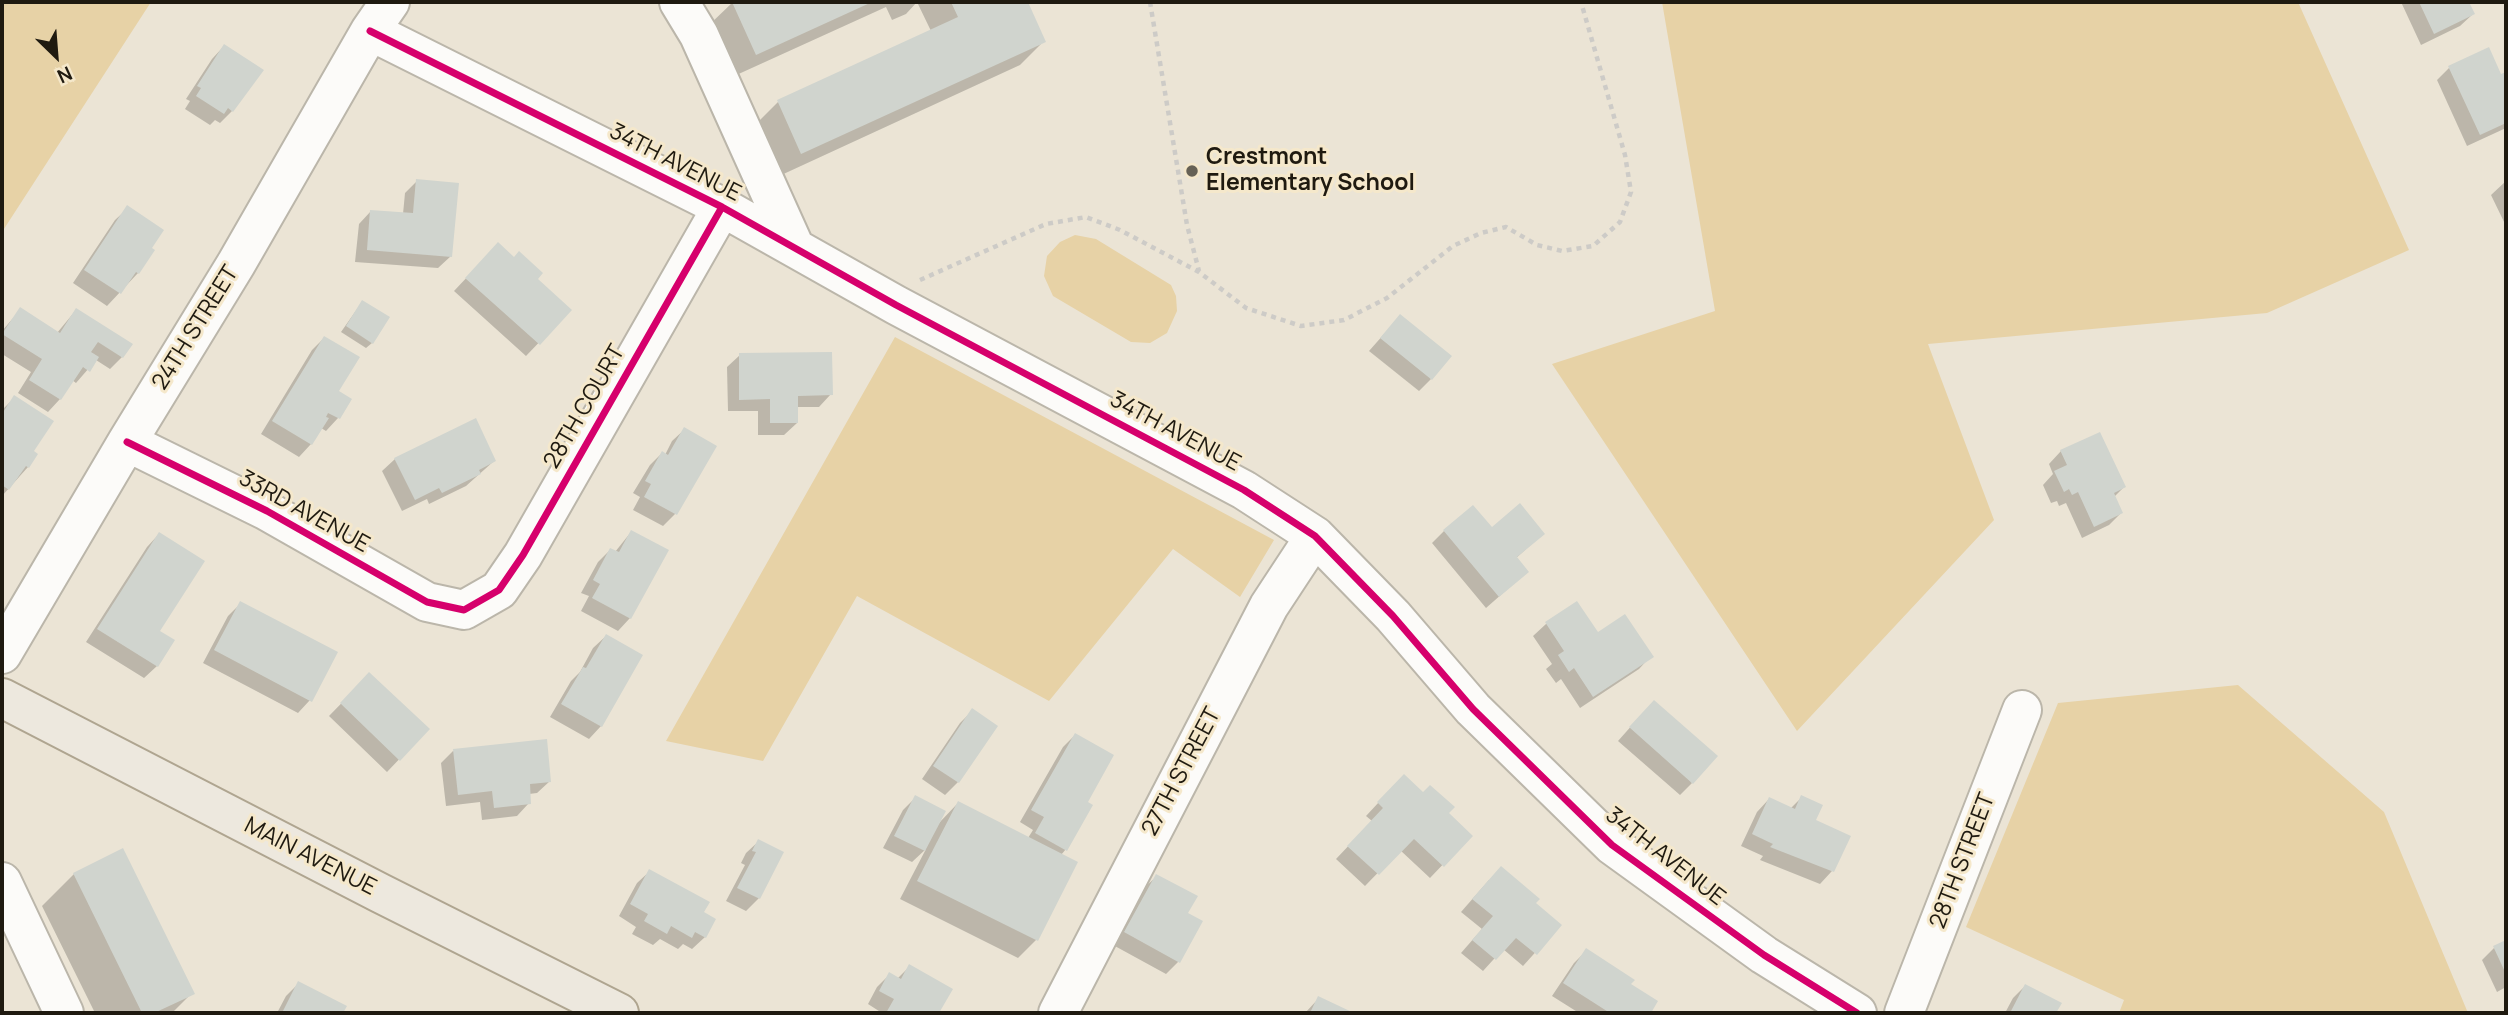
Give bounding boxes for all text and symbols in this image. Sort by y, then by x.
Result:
north arrow [21,21,91,91]
text: N [53,60,77,90]
street label: 34TH AVENUE [605,118,745,208]
place label: Crestmont Elementary School [1206,144,1415,198]
marker: Crestmont Elementary School [1184,163,1200,179]
street label: 24TH STREET [147,261,245,395]
street label: 28TH COURT [539,340,631,474]
street label: 34TH AVENUE [1105,386,1245,478]
street label: 33RD AVENUE [234,465,374,559]
street label: 27TH STREET [1137,703,1227,841]
street label: 28TH STREET [1925,789,2001,933]
street label: 34TH AVENUE [1600,802,1730,912]
street label: MAIN AVENUE [239,812,381,902]

